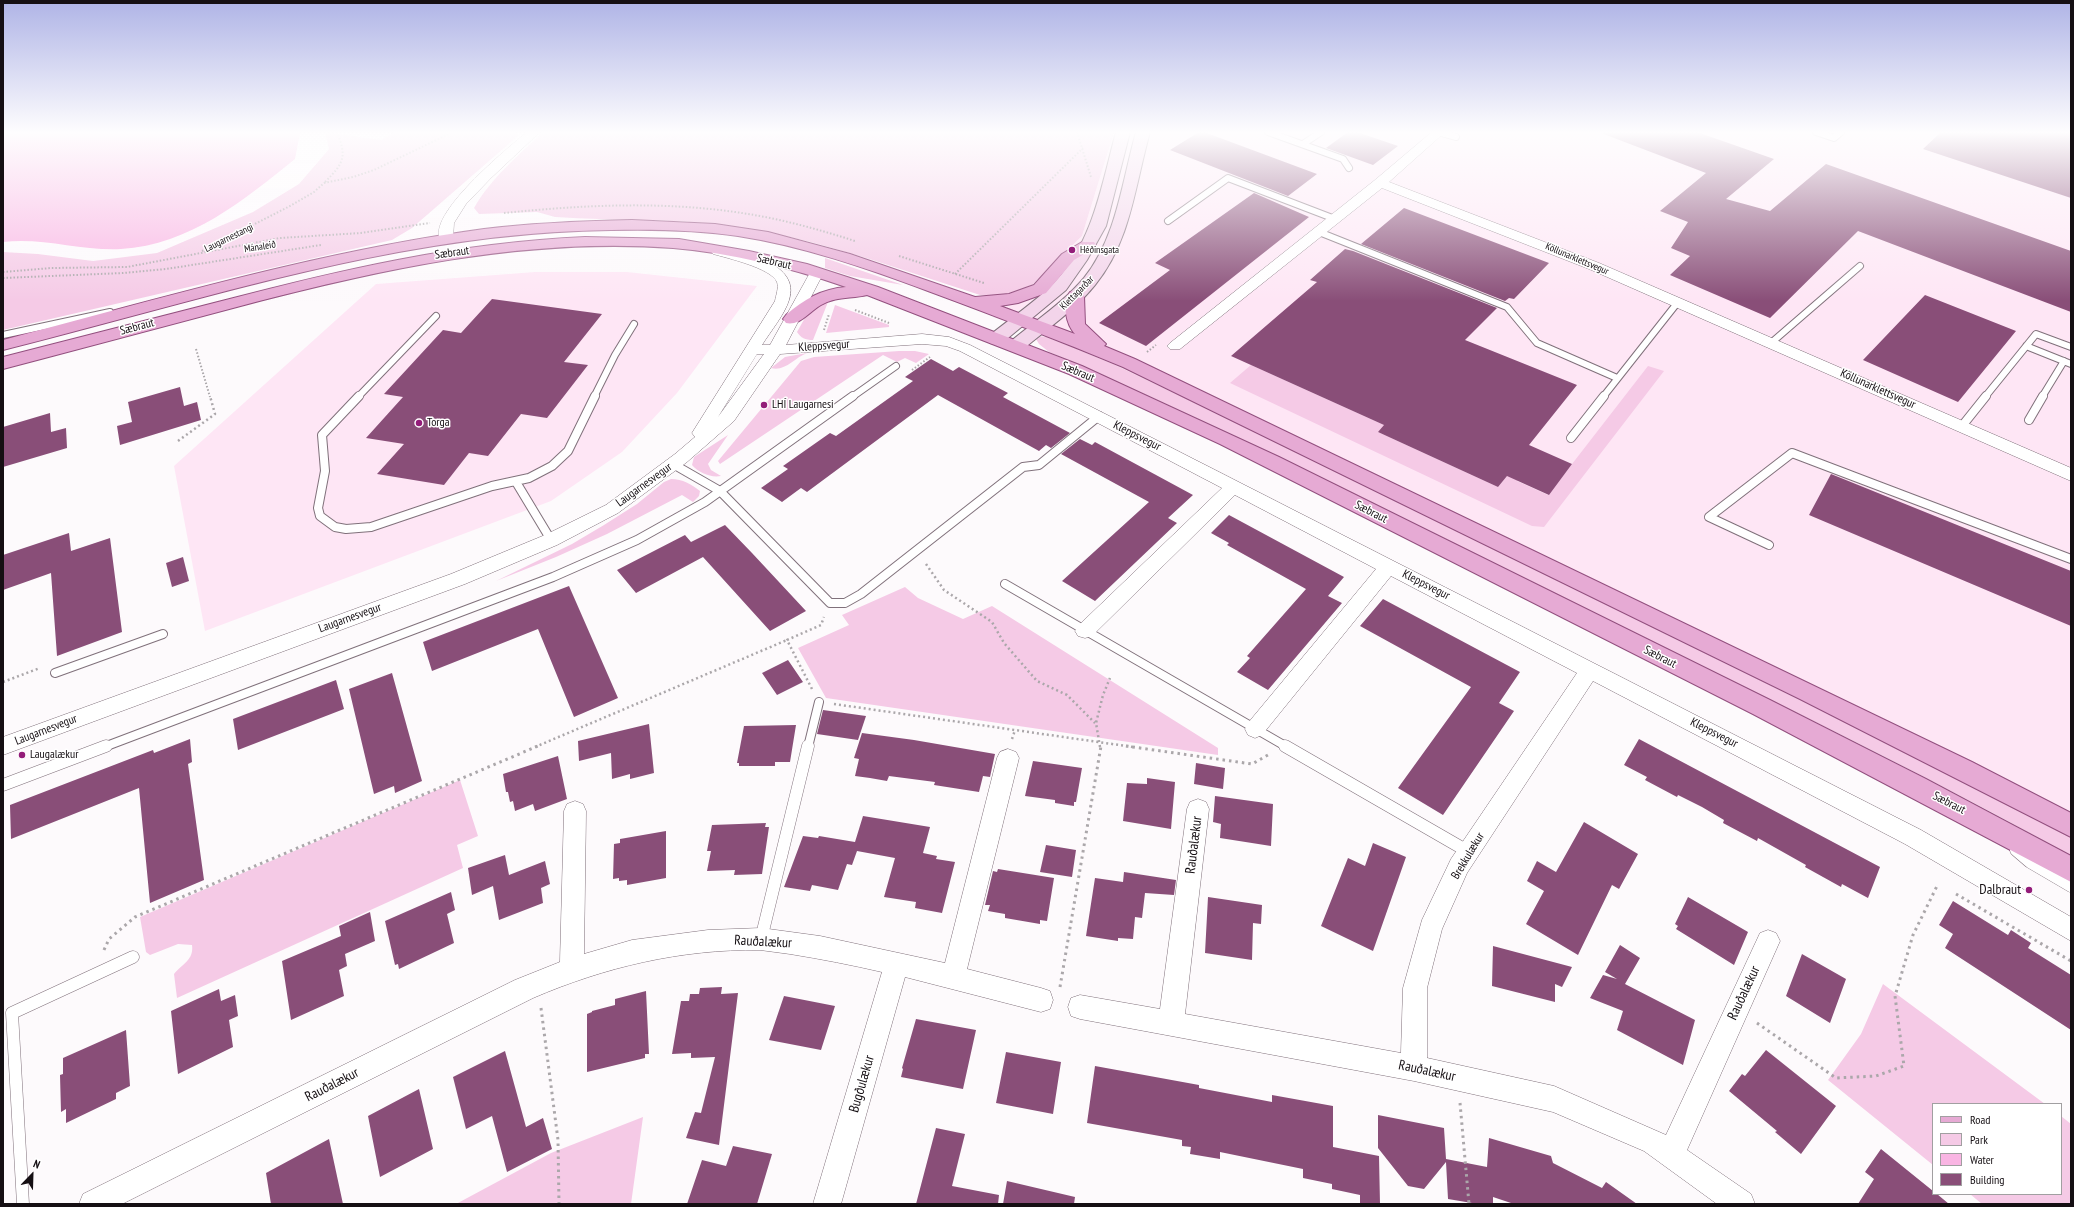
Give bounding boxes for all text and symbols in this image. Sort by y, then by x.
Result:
street label: Laugarnestangi [203,221,255,255]
street label: Mánaleið [243,239,277,255]
street label: Köllunarklettsvegur [1544,240,1610,278]
street label: Sæbraut [434,243,470,263]
place label: Héðinsgata [1080,244,1119,256]
marker: Héðinsgata [1067,245,1077,255]
street label: Sæbraut [756,251,792,273]
street label: Klettagarðar [1057,273,1097,313]
street label: Sæbraut [118,316,156,338]
street label: Kleppsvegur [798,337,850,355]
street label: Sæbraut [1059,359,1097,385]
street label: Köllunarklettsvegur [1838,366,1918,412]
place label: LHÍ Laugarnesi [772,398,834,412]
marker: LHÍ Laugarnesi [759,400,769,410]
place label: Torga [427,416,450,430]
marker: Torga [414,418,424,428]
street label: Kleppsvegur [1111,418,1163,454]
street label: Laugarnesvegur [613,460,675,510]
street label: Sæbraut [1352,498,1390,526]
street label: Kleppsvegur [1400,567,1452,603]
street label: Laugarnesvegur [317,600,383,636]
street label: Sæbraut [1641,643,1679,671]
street label: Laugarnesvegur [13,712,79,748]
street label: Kleppsvegur [1688,715,1740,751]
place label: Laugalækur [30,748,78,762]
marker: Laugalækur [17,750,27,760]
street label: Sæbraut [1930,789,1968,817]
street label: Rauðalækur [1182,815,1206,875]
street label: Brekkulækur [1448,830,1488,882]
place label: Dalbraut [1979,882,2021,898]
marker: Dalbraut [2024,885,2034,895]
street label: Rauðalækur [734,932,792,952]
street label: Rauðalækur [1724,963,1764,1023]
street label: Bugðulækur [846,1053,878,1115]
street label: Rauðalækur [1397,1057,1457,1085]
street label: Rauðalækur [302,1064,362,1106]
legend [1932,1103,2062,1195]
text: Road [1970,1112,1990,1127]
text: Park [1970,1132,1988,1147]
text: Water [1970,1152,1994,1167]
north arrow [12,1155,52,1195]
text: N [31,1156,42,1172]
text: Building [1970,1172,2005,1187]

